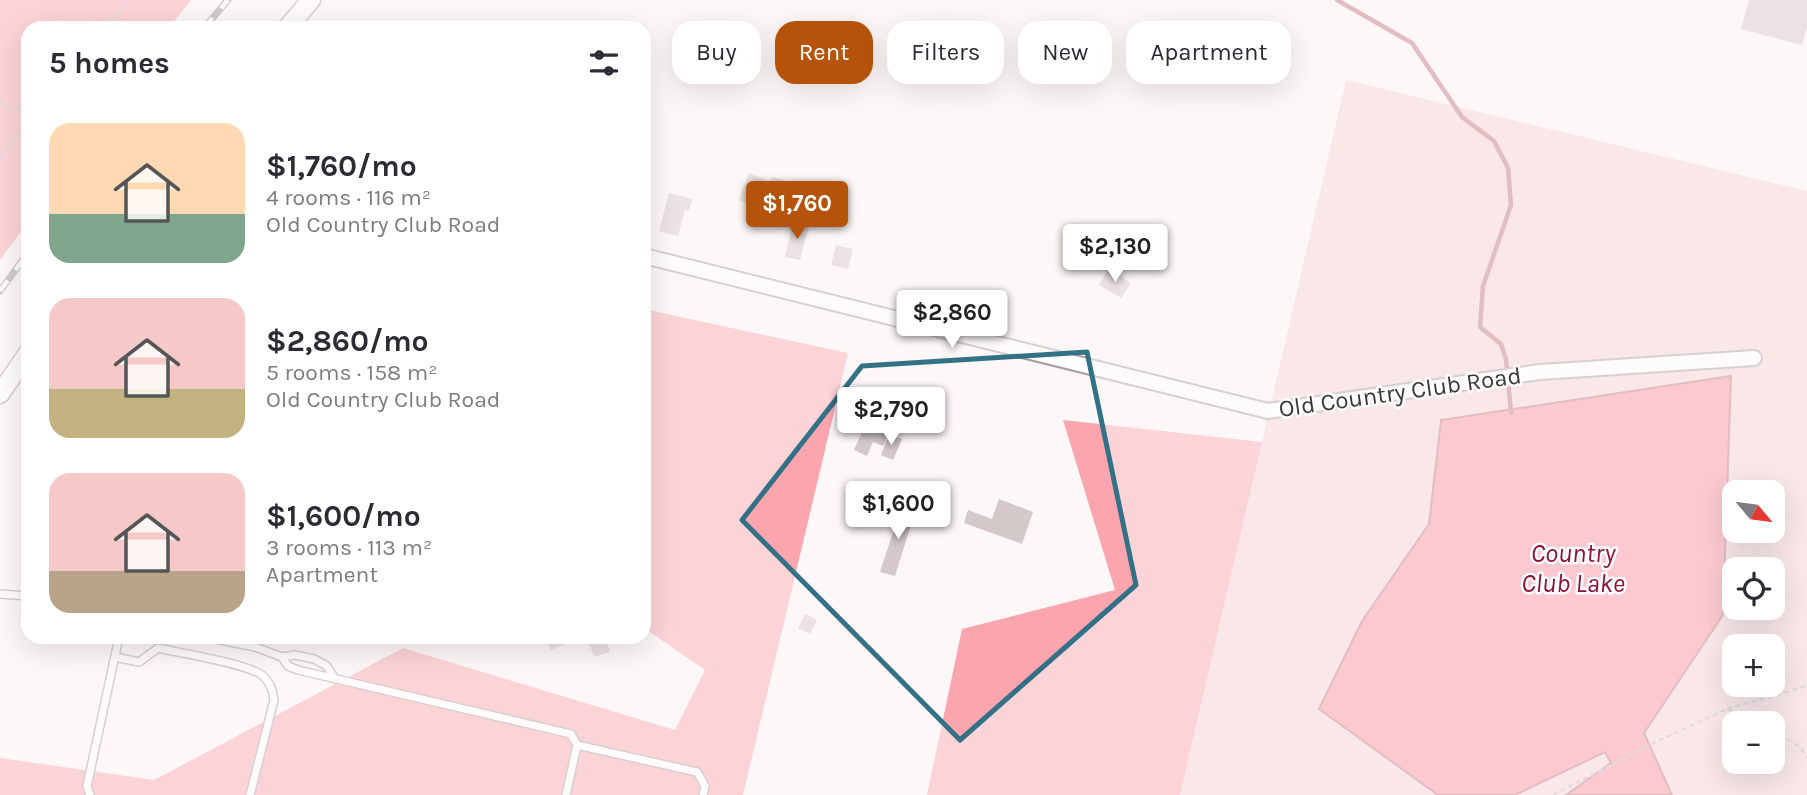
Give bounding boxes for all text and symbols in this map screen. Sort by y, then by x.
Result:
chip: Buy [672,21,761,84]
chip: Rent [775,21,873,84]
chip: Filters [887,21,1004,84]
chip: New [1018,21,1112,84]
chip: Apartment [1126,21,1291,84]
icon: filters [585,44,623,82]
text: 5 homes [49,45,170,81]
text: $1,760/mo [266,148,417,184]
icon: home [105,151,189,235]
pin: $1,760 [740,182,854,241]
text: 4 rooms · 116 m² [266,184,431,211]
text: $1,760 [762,190,832,217]
text: Old Country Club Road [266,211,500,238]
pin: $2,130 [1058,224,1172,284]
text: $2,130 [1079,233,1151,260]
pin: $2,860 [895,290,1009,350]
text: $2,860 [913,299,991,326]
text: $2,860/mo [266,323,429,359]
icon: home [105,326,189,410]
text: 5 rooms · 158 m² [266,359,437,386]
street label: Old Country Club Road [1277,361,1523,423]
text: Old Country Club Road [266,386,500,413]
pin: $2,790 [834,388,948,447]
text: $2,790 [853,396,929,423]
north arrow [1722,480,1785,542]
map controls [1722,480,1785,774]
pin: $1,600 [841,482,955,541]
text: $1,600 [862,490,934,517]
text: $1,600/mo [266,498,421,534]
icon: home [105,501,189,585]
text: 3 rooms · 113 m² [266,534,432,561]
water label: Country Club Lake [1521,538,1625,599]
button: locate [1722,557,1785,620]
text: Apartment [266,561,378,588]
button: + [1722,634,1785,697]
button: − [1722,711,1785,774]

